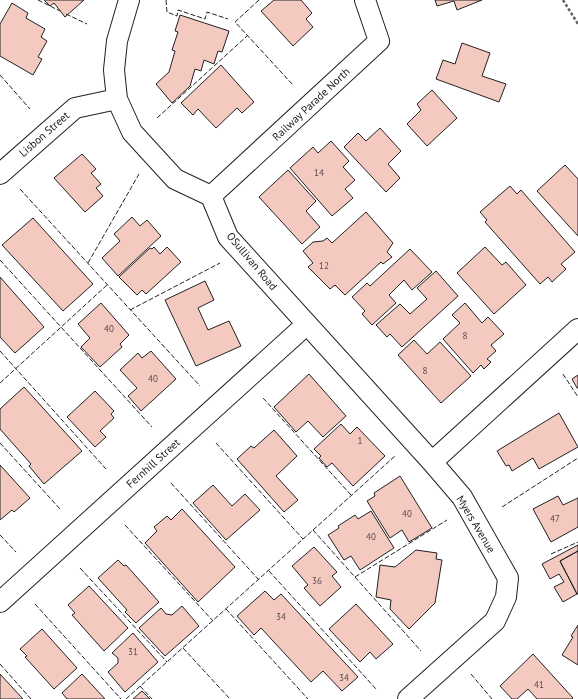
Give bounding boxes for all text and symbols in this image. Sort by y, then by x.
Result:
street label: Railway Parade North [269,64,353,144]
street label: Lisbon Street [16,108,72,160]
house number: 14 [314,167,324,178]
street label: OSullivan Road [224,229,280,293]
house number: 12 [319,260,329,271]
house number: 40 [104,323,114,334]
house number: 8 [463,330,468,341]
house number: 8 [423,365,428,376]
house number: 40 [148,373,158,384]
street label: Fernhill Street [123,435,183,491]
house number: 1 [358,435,363,446]
street label: Myers Avenue [453,493,499,556]
house number: 40 [402,508,412,519]
house number: 47 [550,513,560,524]
house number: 40 [366,531,376,542]
house number: 36 [312,575,322,586]
house number: 34 [276,611,286,622]
house number: 31 [128,646,138,657]
house number: 34 [339,672,349,683]
house number: 41 [534,679,544,690]

